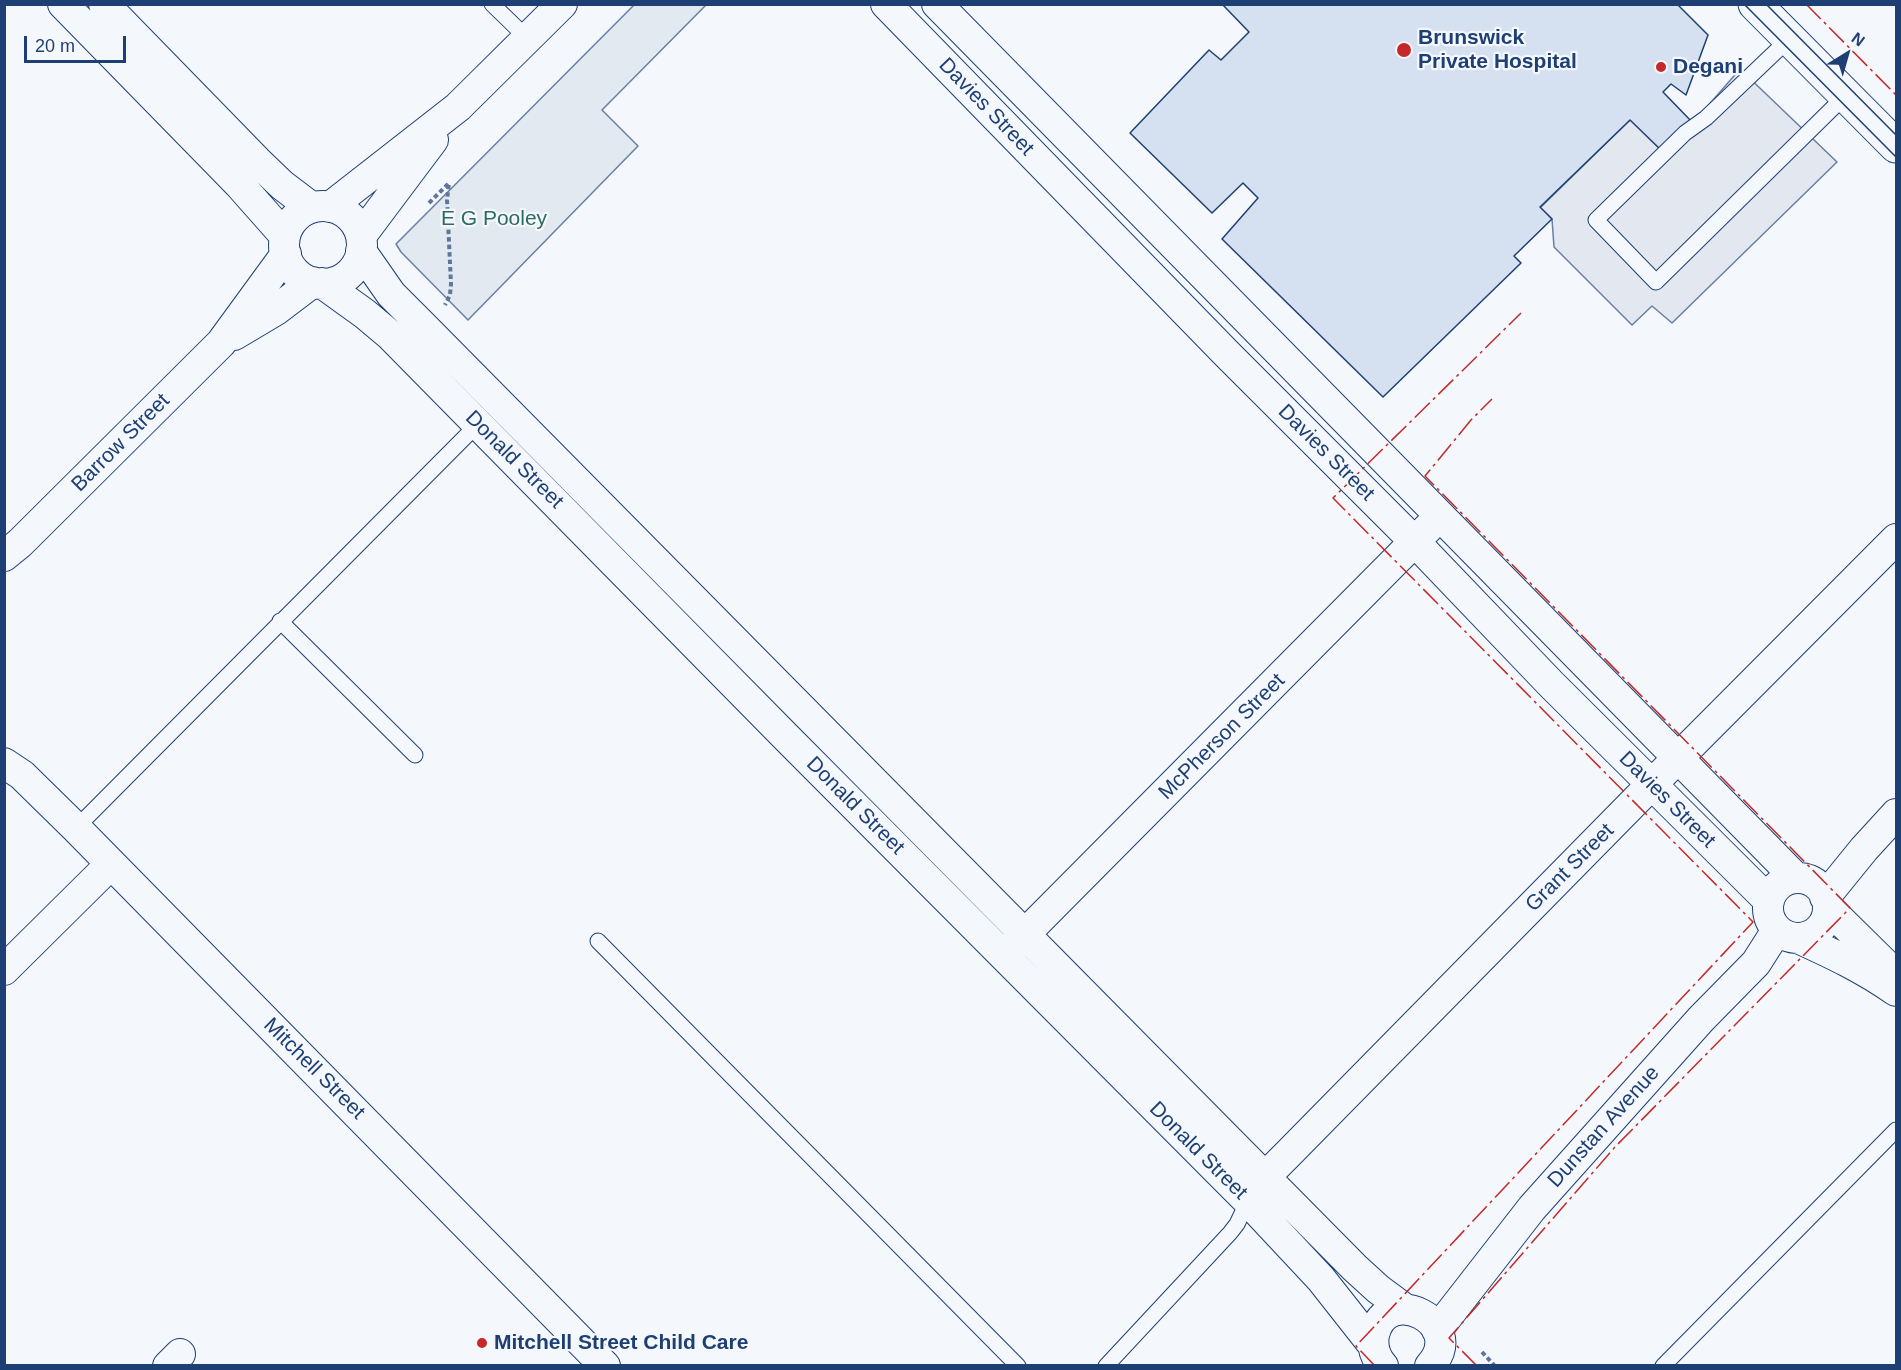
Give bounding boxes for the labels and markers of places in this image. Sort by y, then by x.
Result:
place label: Brunswick Private Hospital [1418,25,1577,75]
marker: Brunswick Private Hospital [1395,41,1413,59]
place label: Degani [1673,54,1743,80]
marker: Degani [1654,60,1668,74]
place label: Mitchell Street Child Care [494,1330,748,1356]
marker: Mitchell Street Child Care [475,1336,489,1350]

